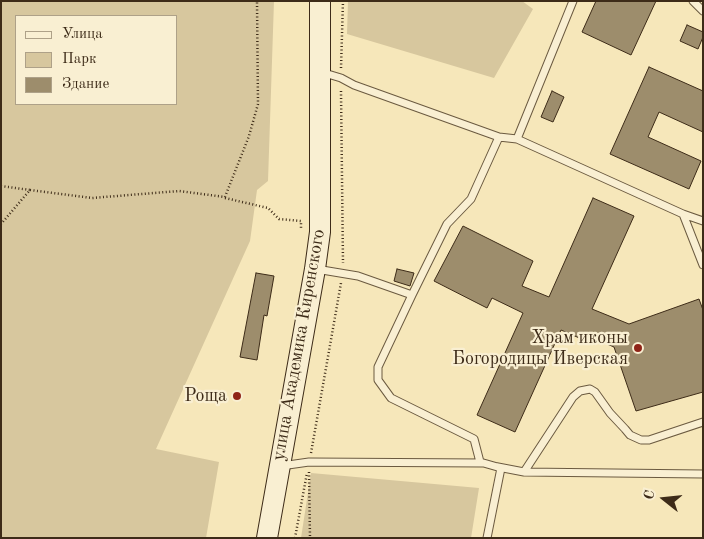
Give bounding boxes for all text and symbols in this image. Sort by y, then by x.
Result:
legend [15,15,178,105]
text: Улица [62,27,103,42]
text: Парк [62,52,97,67]
text: Здание [62,77,109,92]
street label: улица Академика Киренского [268,228,330,462]
place label: Храм иконы Богородицы Иверская [452,327,628,369]
marker: Храм иконы Богородицы Иверская [632,342,644,354]
place label: Роща [184,385,227,407]
marker: Роща [231,390,243,402]
north arrow [639,474,689,524]
text: С [642,488,658,501]

